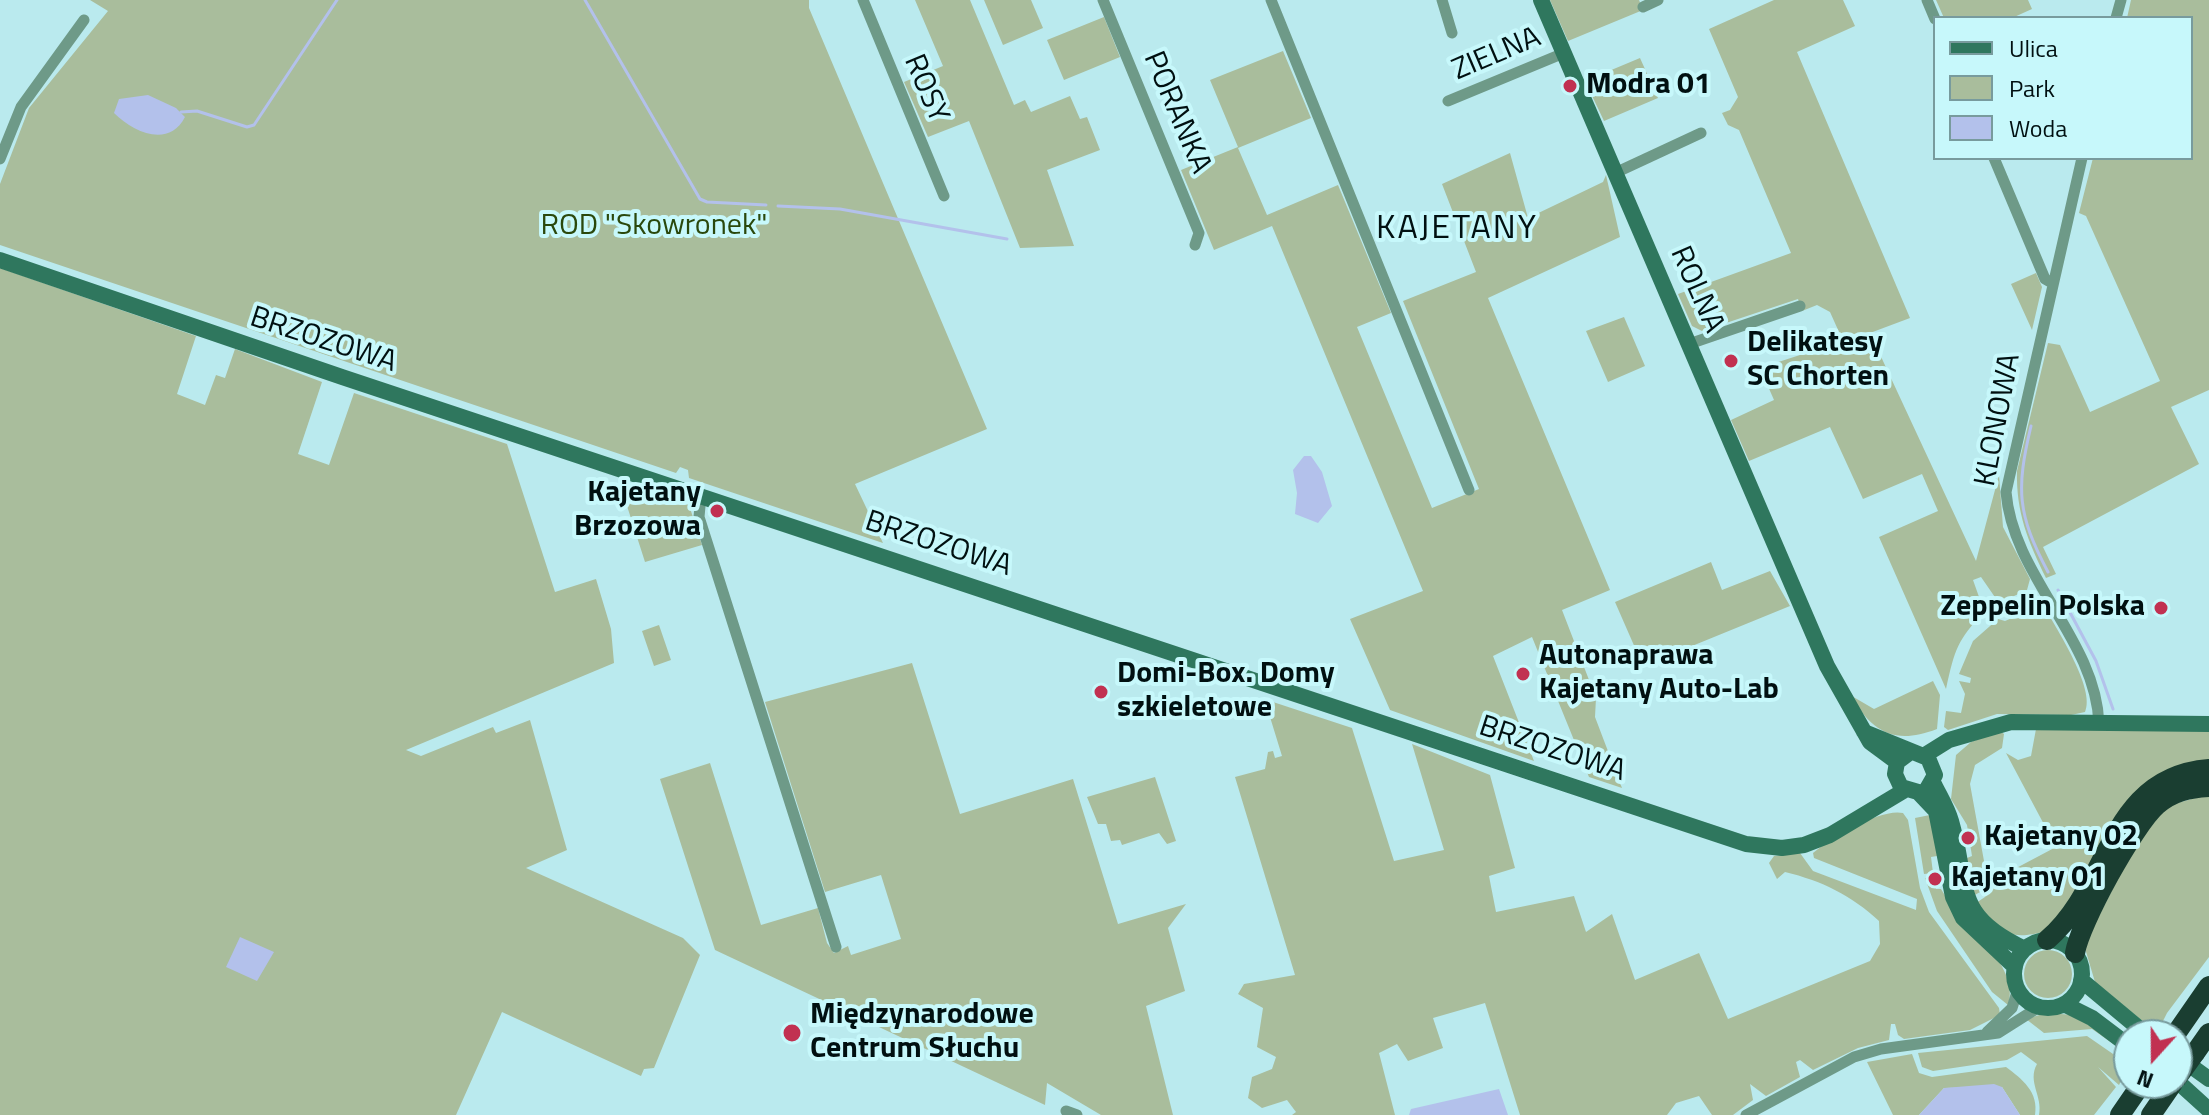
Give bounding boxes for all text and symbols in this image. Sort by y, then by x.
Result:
legend [1933,16,2193,160]
street label: ZIELNA [1447,20,1547,90]
text: Ulica [2009,30,2058,66]
street label: PORANKA [1134,47,1218,179]
street label: ROSY [895,50,955,128]
place label: Modra 01 [1586,68,1711,104]
text: Park [2009,70,2055,106]
marker: Modra 01 [1561,77,1579,95]
text: Woda [2009,110,2067,146]
park label: ROD "Skowronek" [541,209,767,245]
district label: KAJETANY [1376,210,1538,250]
street label: ROLNA [1661,241,1731,339]
street label: BRZOZOWA [245,300,401,382]
place label: Delikatesy SC Chorten [1747,326,1889,396]
street label: KLONOWA [1969,351,2029,489]
marker: Delikatesy SC Chorten [1722,352,1740,370]
place label: Kajetany Brzozowa [574,476,701,546]
marker: Kajetany Brzozowa [708,502,726,520]
street label: BRZOZOWA [860,504,1016,586]
place label: Zeppelin Polska [1940,590,2145,626]
marker: Zeppelin Polska [2152,599,2170,617]
place label: Autonaprawa Kajetany Auto-Lab [1539,639,1779,710]
place label: Domi-Box. Domy szkieletowe [1117,657,1335,728]
marker: Autonaprawa Kajetany Auto-Lab [1514,665,1532,683]
marker: Domi-Box. Domy szkieletowe [1092,683,1110,701]
street label: BRZOZOWA [1474,709,1630,791]
place label: Kajetany 02 [1984,820,2138,856]
marker: Kajetany 02 [1959,829,1977,847]
place label: Kajetany 01 [1951,861,2105,897]
marker: Kajetany 01 [1926,870,1944,888]
place label: Międzynarodowe Centrum Słuchu [810,998,1034,1068]
north arrow [2113,1019,2193,1099]
marker: Międzynarodowe Centrum Słuchu [781,1022,803,1044]
text: N [2132,1061,2158,1098]

